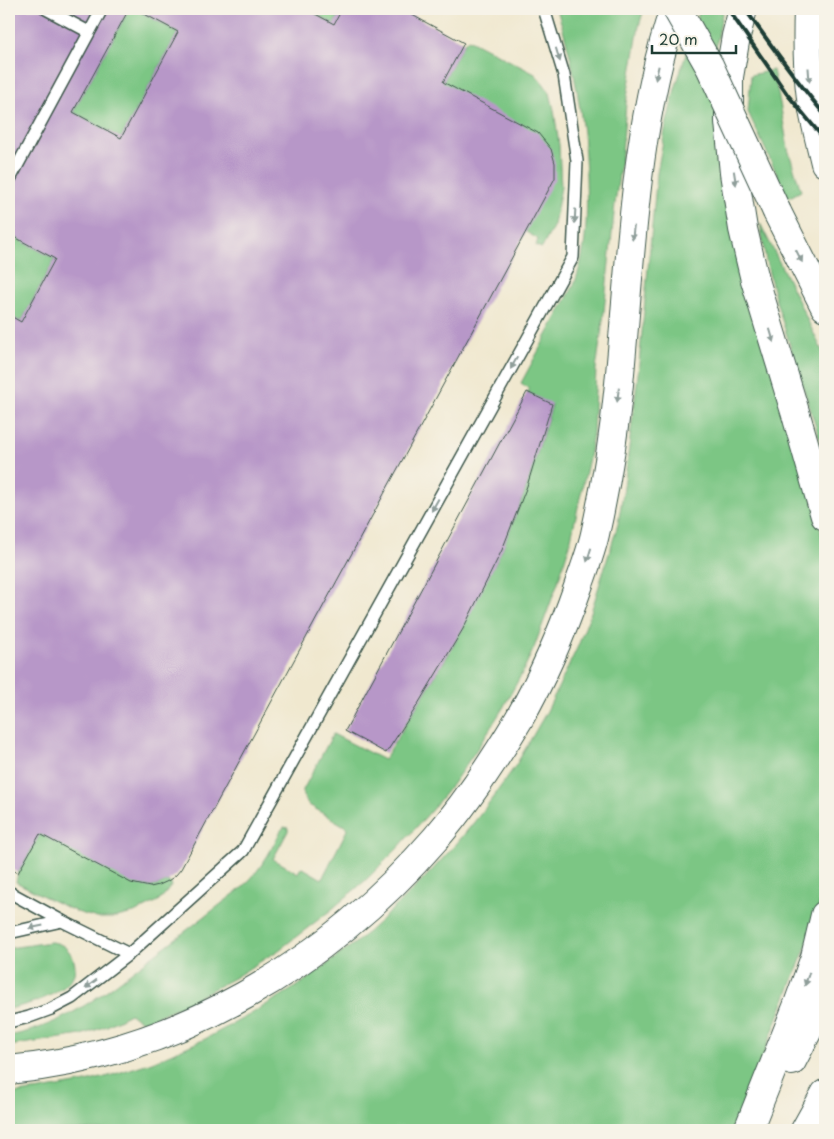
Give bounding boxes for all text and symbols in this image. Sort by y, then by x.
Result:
scale bar [652,22,735,54]
text: 20 m [659,27,698,50]
one-way arrow [555,48,563,63]
one-way arrow [653,65,661,80]
one-way arrow [806,67,814,83]
one-way arrow [732,171,740,187]
one-way arrow [570,208,578,224]
one-way arrow [629,226,637,242]
one-way arrow [795,249,803,263]
one-way arrow [769,329,777,344]
one-way arrow [510,356,518,370]
one-way arrow [614,387,622,403]
one-way arrow [431,498,439,512]
one-way arrow [585,547,592,562]
one-way arrow [29,923,44,931]
one-way arrow [803,971,810,986]
one-way arrow [84,979,98,989]

